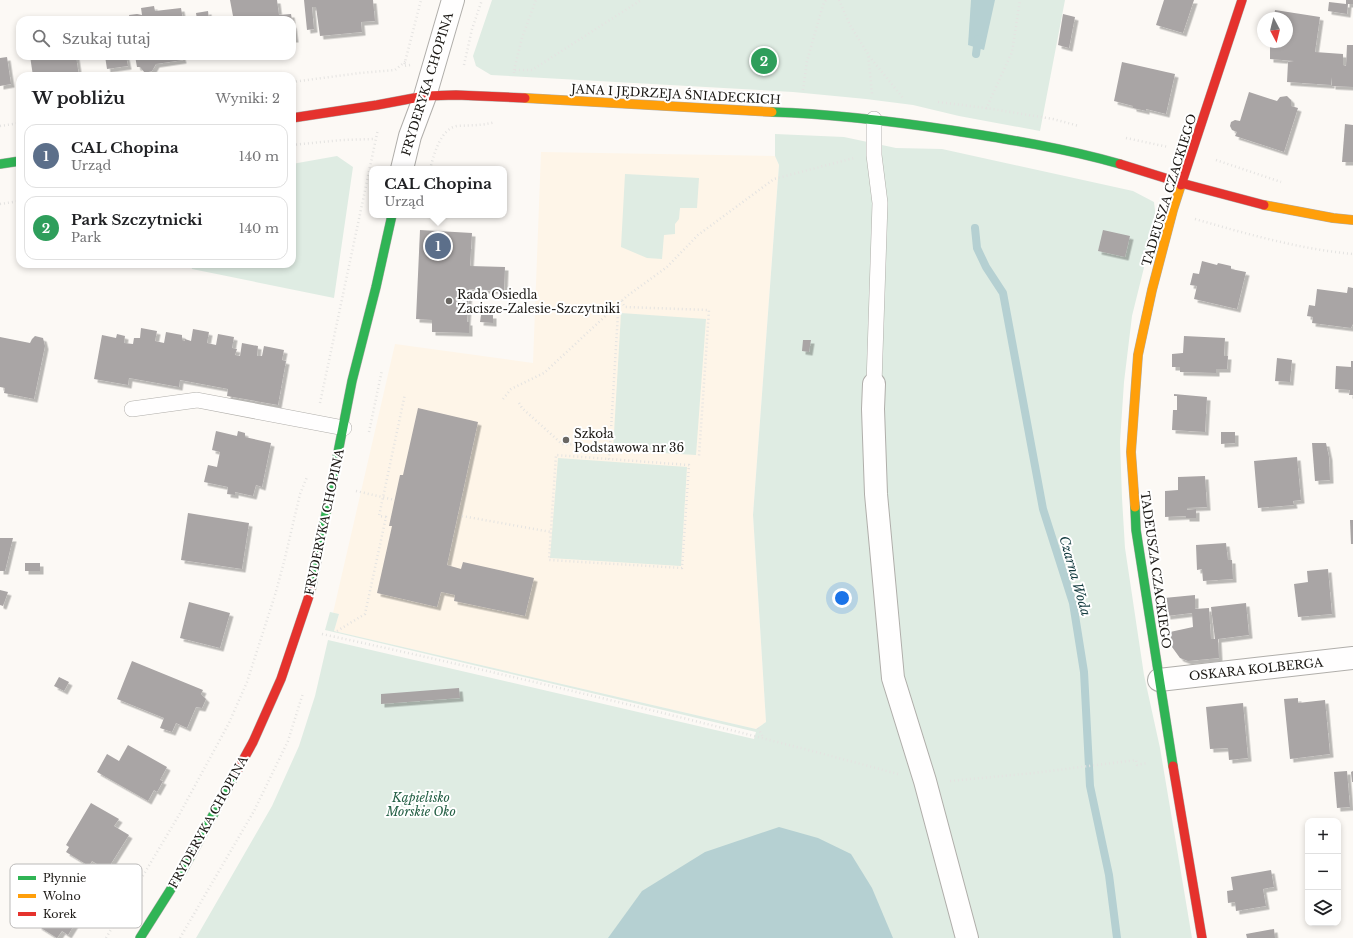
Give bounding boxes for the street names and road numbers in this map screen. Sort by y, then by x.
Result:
street label: FRYDERYKA CHOPINA [398,10,456,158]
street label: JANA I JĘDRZEJA ŚNIADECKICH [569,80,781,107]
street label: TADEUSZA CZACKIEGO [1139,112,1199,268]
street label: FRYDERYKA CHOPINA [301,447,347,597]
street label: TADEUSZA CZACKIEGO [1138,490,1174,650]
street label: OSKARA KOLBERGA [1188,654,1325,684]
street label: FRYDERYKA CHOPINA [165,752,251,891]

